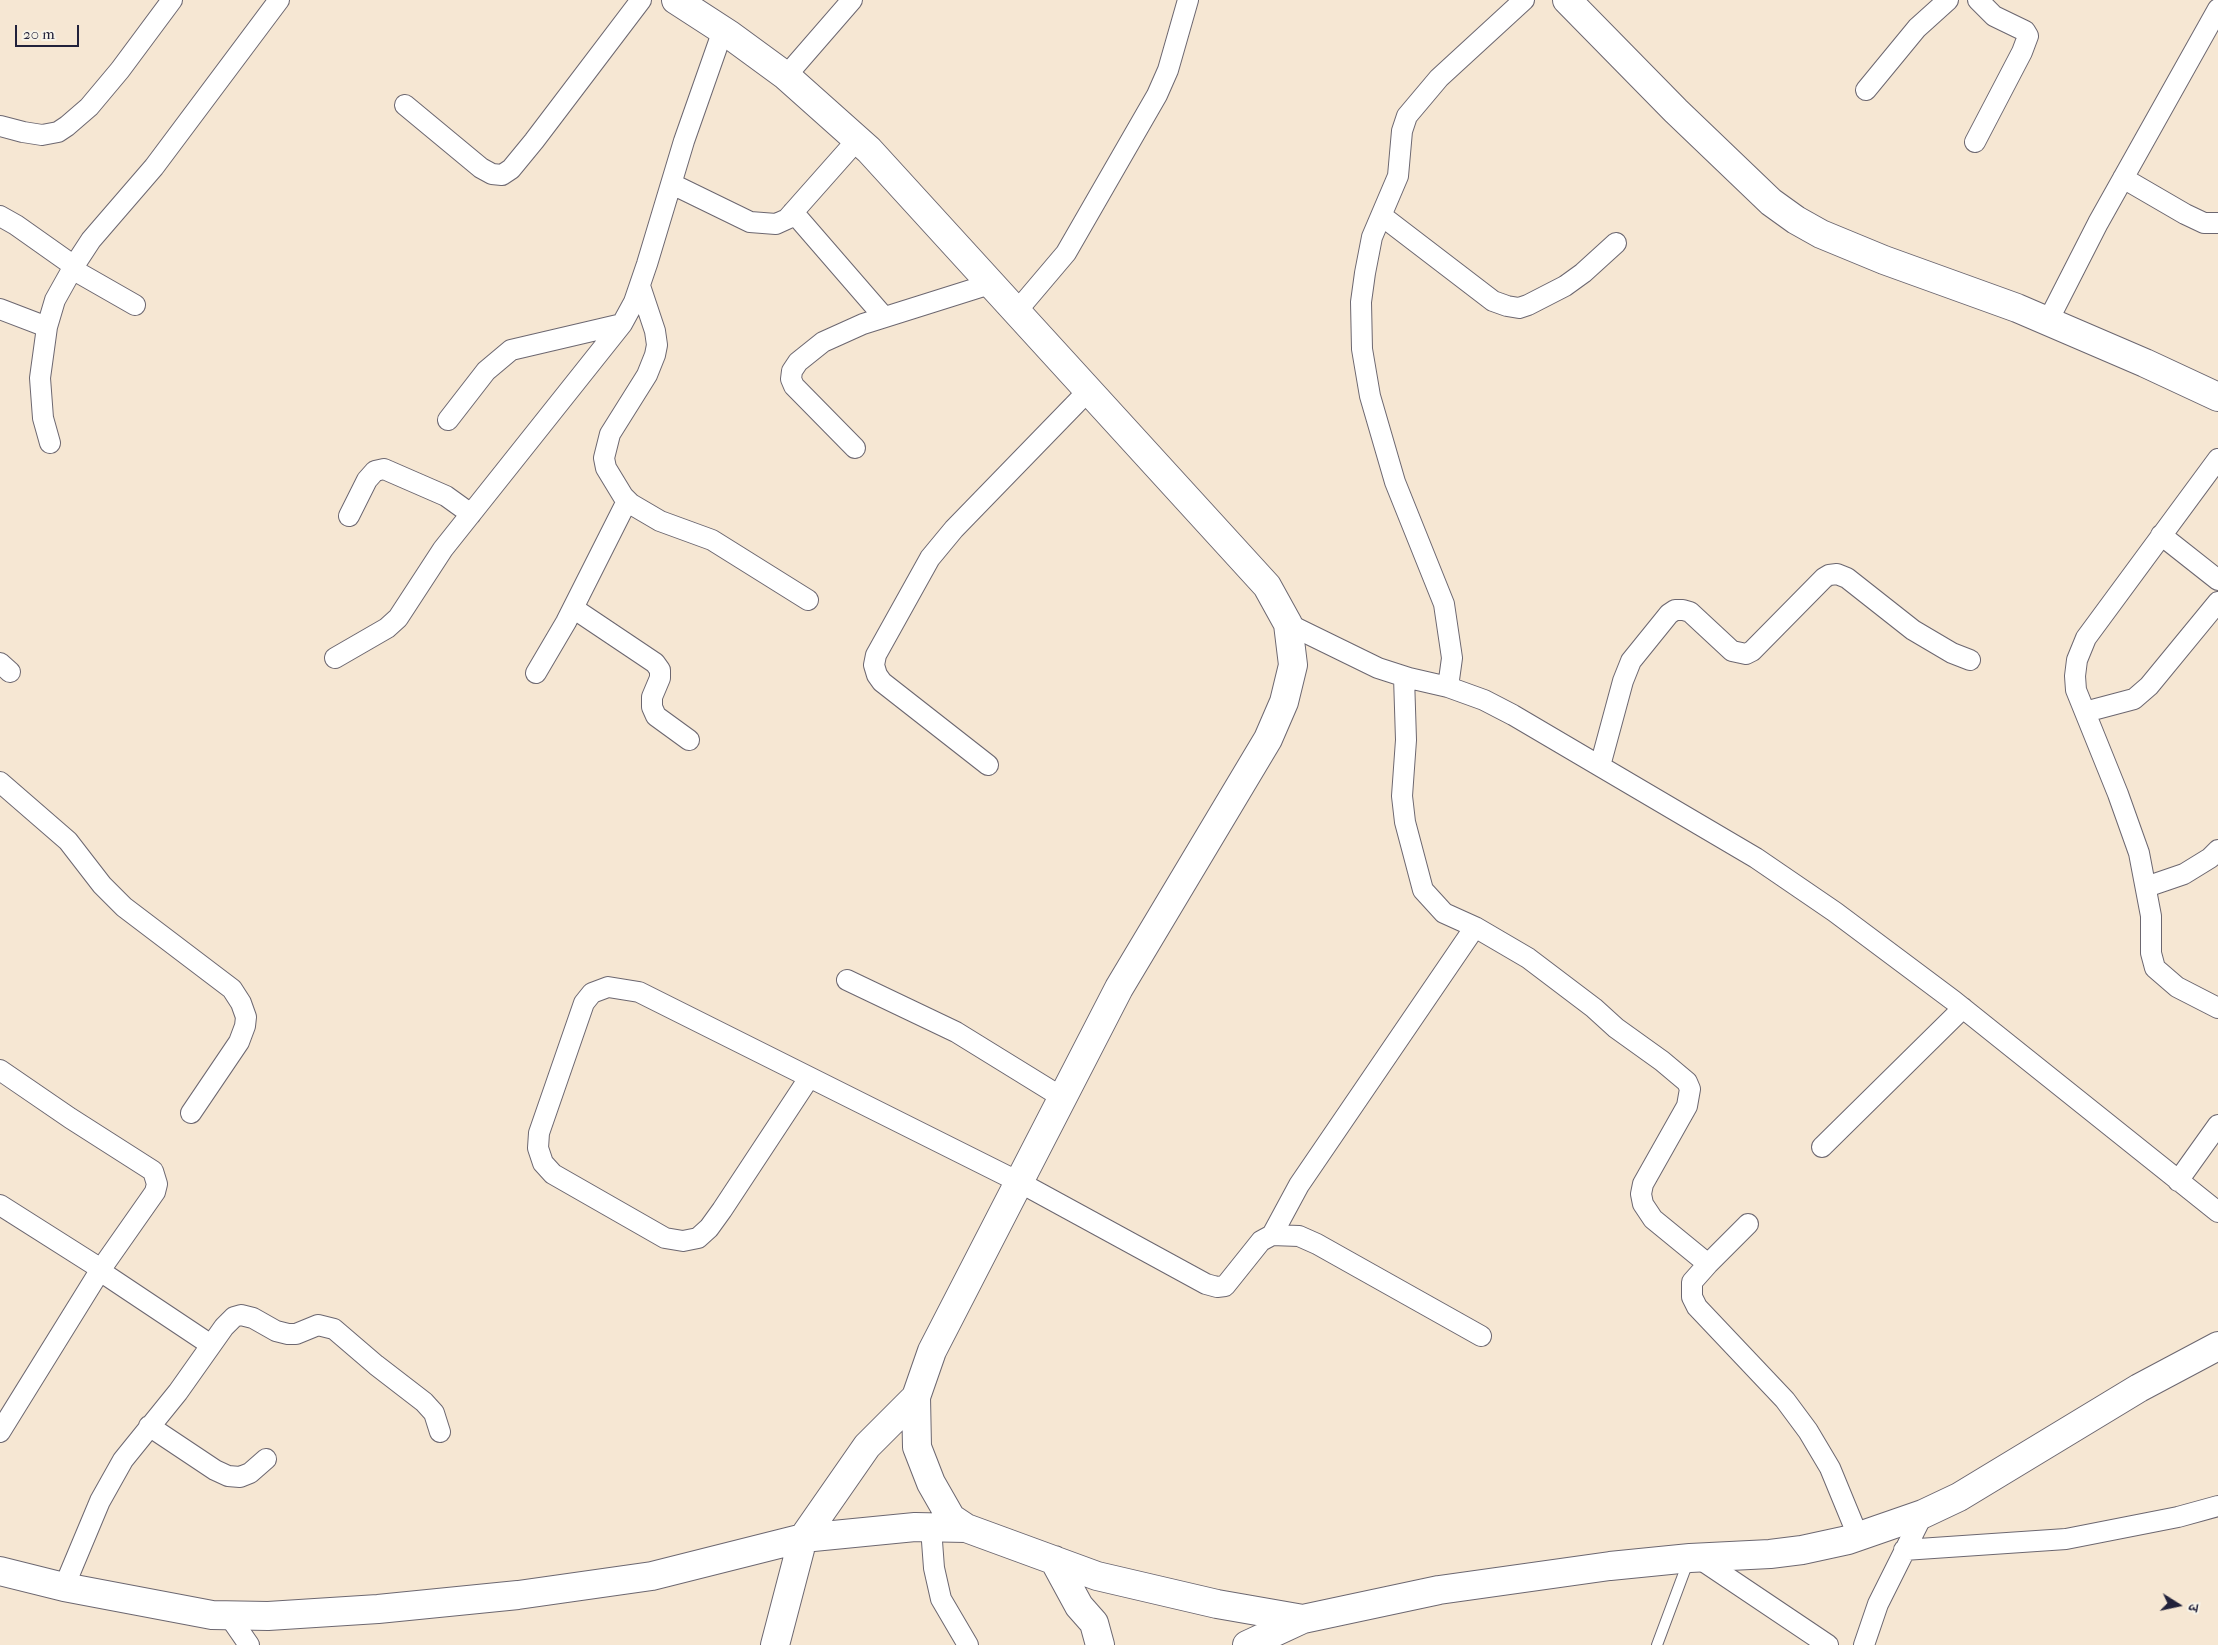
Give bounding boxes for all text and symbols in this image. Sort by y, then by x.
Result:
scale bar [18,15,81,47]
text: 20 m [23,25,55,43]
north arrow [2153,1580,2203,1630]
text: उ [2184,1603,2202,1613]

